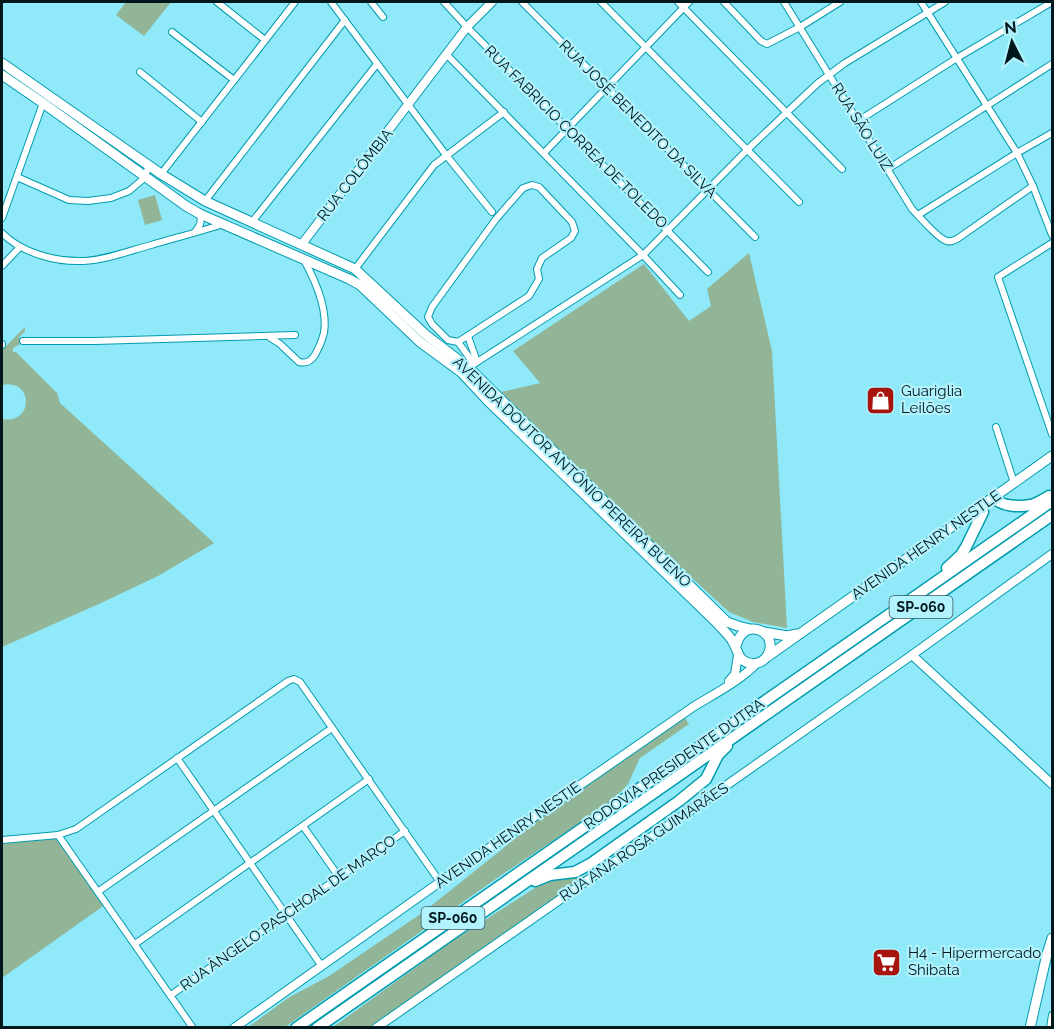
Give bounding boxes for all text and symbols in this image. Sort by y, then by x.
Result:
north arrow [982,12,1042,72]
text: N [1003,17,1018,38]
street label: RUA JOSÉ BENEDITO DA SILVA [555,36,721,202]
street label: RUA FABRICIO CORREA DE TOLEDO [481,42,671,232]
street label: RUA SÃO LUIZ [828,80,896,174]
street label: RUA COLÔMBIA [313,125,397,225]
street label: AVENIDA DOUTOR ANTÔNIO PEREIRA BUENO [449,353,695,591]
place label: Guariglia Leilões [901,382,962,417]
shop icon: Guariglia Leilões [864,384,896,416]
street label: AVENIDA HENRY NESTLE [848,486,1004,604]
road number: SP-060 [890,596,952,618]
street label: RODOVIA PRESIDENTE DUTRA [580,695,768,833]
street label: AVENIDA HENRY NESTIE [432,778,584,892]
street label: RUA ANA ROSA GUIMARÃES [556,779,732,905]
street label: RUA ÂNGELO PASCHOAL DE MARÇO [177,831,399,995]
road number: SP-060 [422,907,484,929]
place label: H4 - Hipermercado Shibata [908,944,1041,979]
supermarket icon: H4 - Hipermercado Shibata [871,946,903,978]

